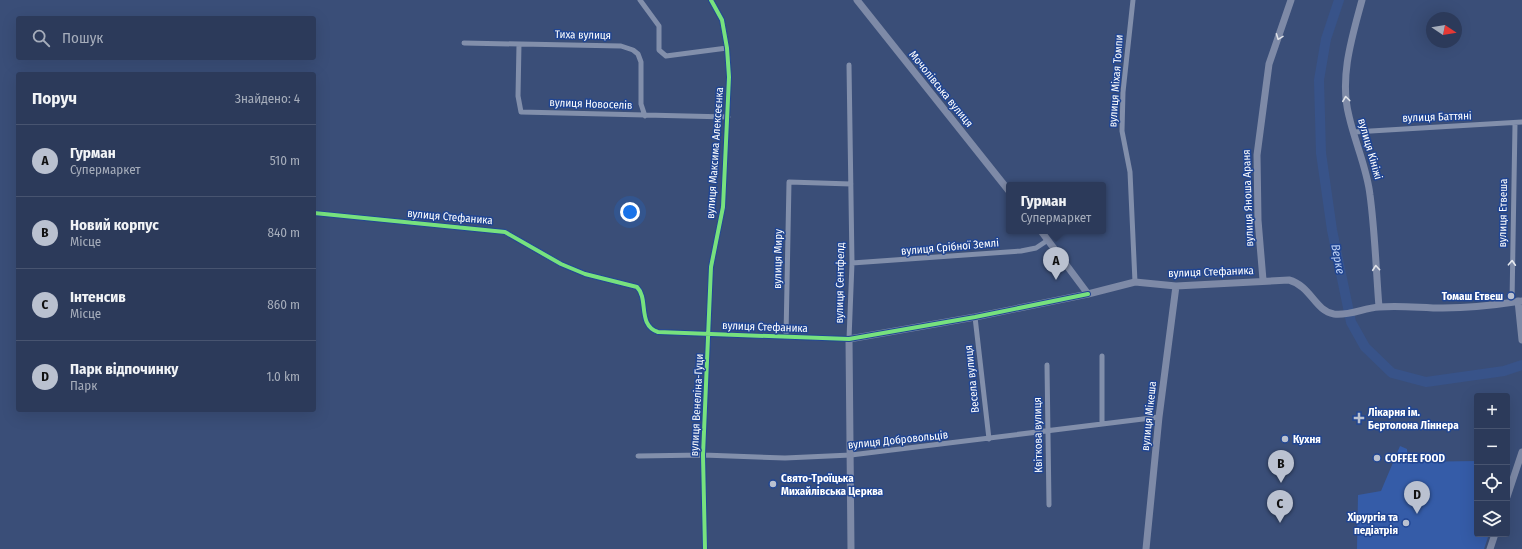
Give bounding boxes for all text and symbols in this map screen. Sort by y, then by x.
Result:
north arrow [1426,12,1462,48]
search box [16,16,316,60]
icon: search [30,27,52,49]
street label: Тиха вулиця [555,28,611,42]
text: Пошук [62,29,103,47]
one-way arrow [1275,33,1283,40]
street label: вулиця Міхая Томпи [1106,34,1126,128]
street label: Мочолівська вулиця [906,48,976,130]
street label: вулиця Максима Алексеєнка [704,87,726,219]
text: Поруч [32,88,77,109]
text: Знайдено: 4 [235,91,300,106]
street label: вулиця Новоселів [549,96,633,112]
one-way arrow [1342,96,1351,102]
street label: вулиця Баттяні [1402,109,1472,125]
street label: вулиця Кініжі [1355,117,1385,181]
text: Гурман [70,144,116,162]
street label: вулиця Яноша Араня [1240,149,1256,247]
text: A [41,153,49,168]
text: 510 m [270,153,300,168]
text: Супермаркет [70,162,141,177]
street label: вулиця Етвеша [1496,178,1510,248]
popup [1006,182,1106,234]
text: Гурман [1021,192,1066,210]
your location [620,202,640,222]
street label: вулиця Стефаника [407,207,493,227]
text: Супермаркет [1021,210,1091,225]
text: Новий корпус [70,216,159,234]
text: B [41,225,49,240]
text: 840 m [267,225,300,240]
street label: вулиця Миру [771,229,785,289]
text: Місце [70,234,101,249]
street label: вулиця Срібної Землі [900,236,1000,258]
street label: вулиця Сентфелд [833,242,847,324]
water label: Верке [1328,243,1348,275]
pin: A [1043,247,1069,280]
one-way arrow [1508,260,1517,266]
street label: вулиця Стефаника [1168,264,1254,280]
one-way arrow [1372,265,1381,271]
text: Інтенсив [70,288,126,306]
place label: Томаш Етвеш [1442,290,1503,303]
marker: Томаш Етвеш [1506,291,1516,301]
text: C [42,297,48,312]
text: 860 m [267,297,300,312]
text: Місце [70,306,101,321]
street label: вулиця Стефаника [722,319,808,335]
street label: Весела вулиця [962,345,982,413]
street label: вулиця Венеліна-Гуци [688,353,706,457]
text: Парк відпочинку [70,360,178,378]
text: D [41,369,49,384]
text: 1.0 km [266,369,300,384]
text: Парк [70,378,97,393]
street label: вулиця Мікеша [1139,381,1159,451]
map controls [1474,393,1510,537]
button: + [1474,393,1510,429]
street label: Квіткова вулиця [1031,397,1045,473]
place label: Лікарня ім. Бертолона Ліннера [1368,406,1459,432]
marker: Лікарня ім. Бертолона Ліннера [1353,412,1365,424]
street label: вулиця Добровольців [847,428,949,452]
button: − [1474,429,1510,465]
place label: Кухня [1293,433,1321,446]
marker: Кухня [1280,434,1290,444]
pin: B [1268,450,1294,483]
place label: COFFEE FOOD [1385,452,1445,465]
marker: COFFEE FOOD [1372,453,1382,463]
button: locate [1474,465,1510,501]
place label: Свято-Троїцька Михайлівська Церква [781,472,884,498]
marker: Свято-Троїцька Михайлівська Церква [768,479,778,489]
pin: D [1404,481,1430,514]
pin: C [1267,490,1293,523]
button: layers [1474,501,1510,537]
place label: Хірургія та педіатрія [1346,511,1399,537]
marker: Хірургія та педіатрія [1401,518,1411,528]

